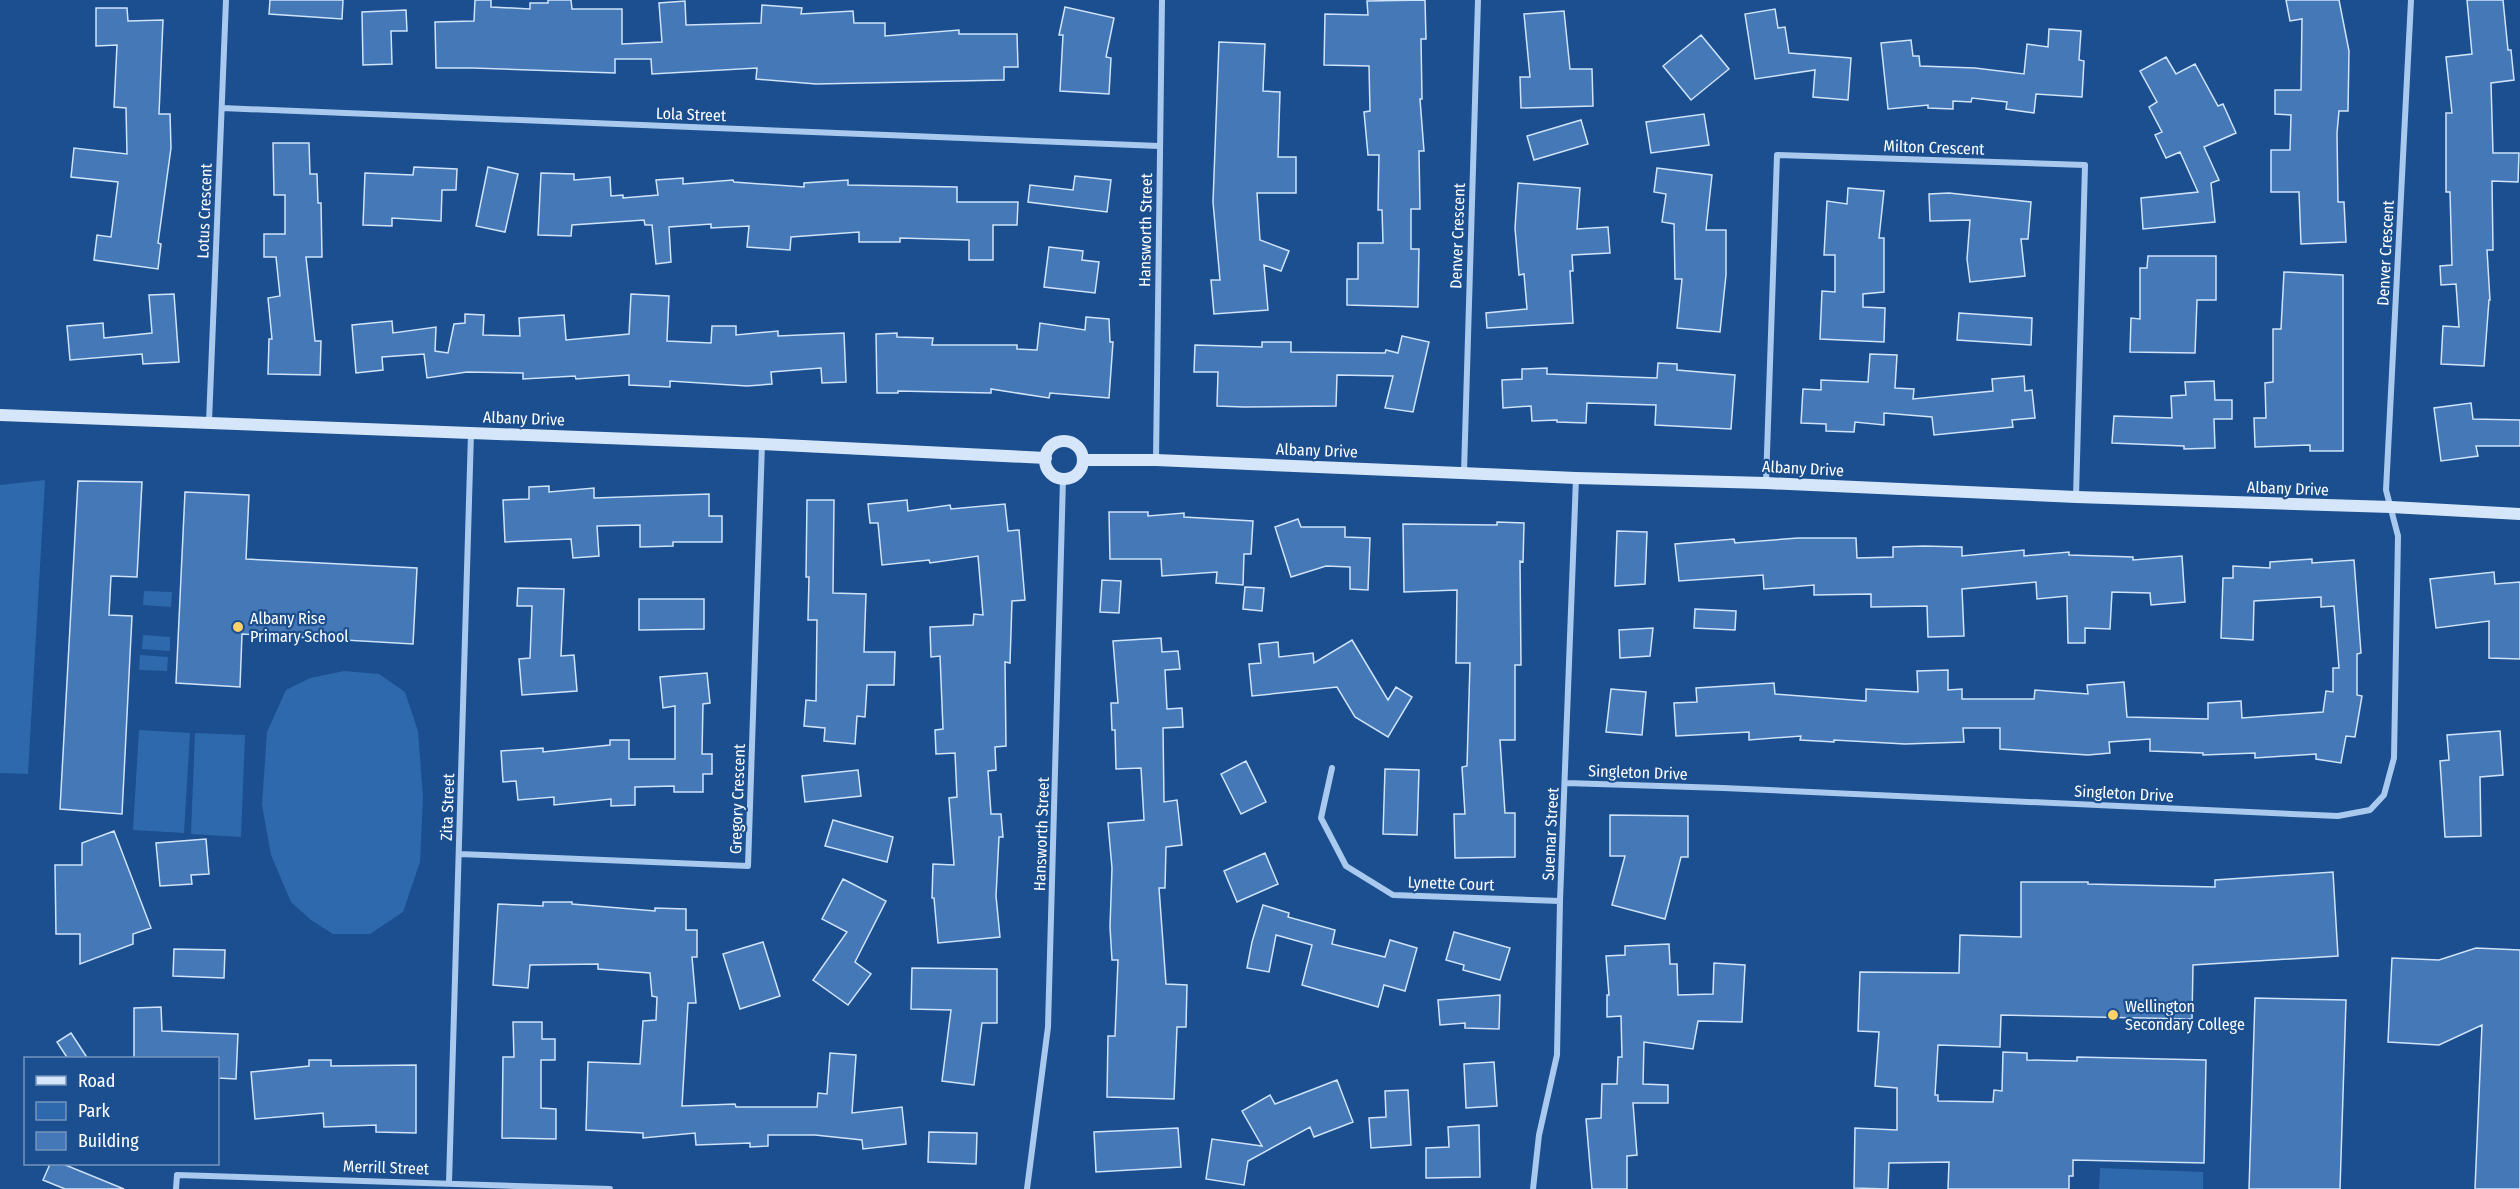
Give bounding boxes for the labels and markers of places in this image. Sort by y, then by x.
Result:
place label: Albany Rise Primary School [250,609,349,646]
marker: Albany Rise Primary School [231,620,245,634]
place label: Wellington Secondary College [2125,997,2245,1034]
marker: Wellington Secondary College [2106,1008,2120,1022]

